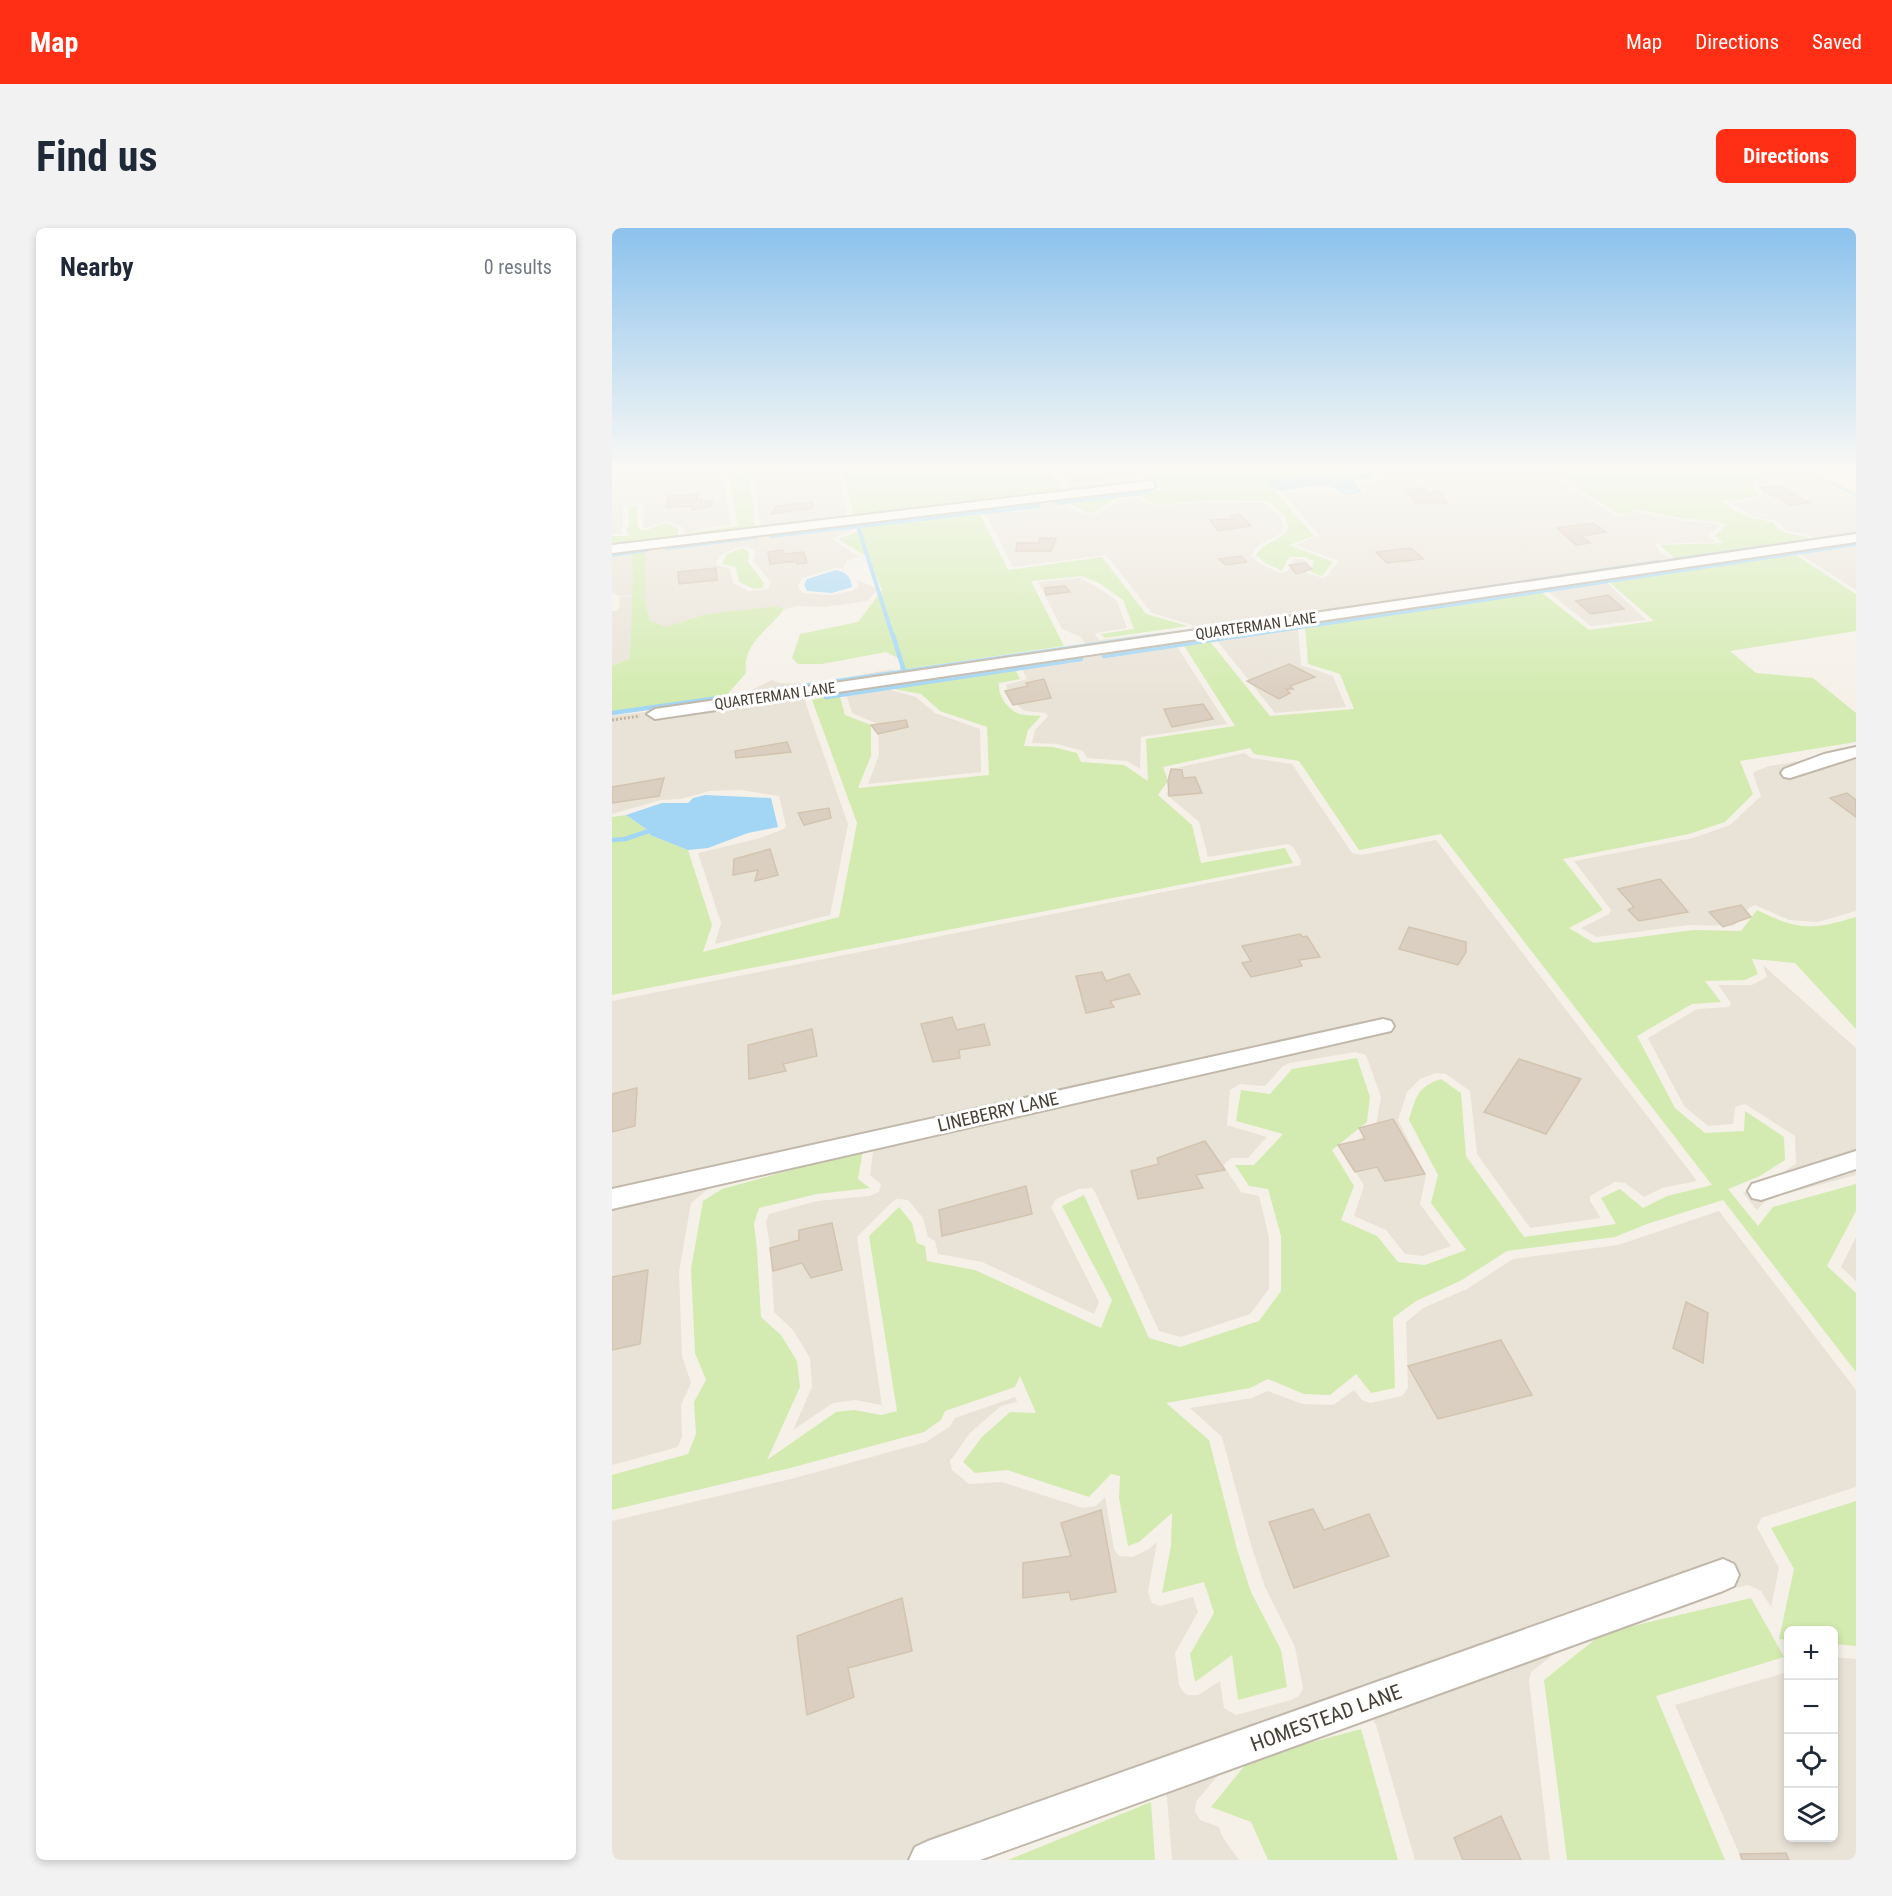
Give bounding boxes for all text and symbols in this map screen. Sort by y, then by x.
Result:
text: Map [30,26,78,59]
text: Map [1626,30,1662,54]
text: Directions [1695,30,1779,54]
text: Saved [1812,30,1862,54]
button: Directions [1716,129,1856,183]
text: Find us [36,132,157,181]
text: Nearby [60,252,134,282]
text: 0 results [484,255,552,279]
street label: QUARTERMAN LANE [1194,609,1318,643]
street label: QUARTERMAN LANE [713,679,837,713]
street label: LINEBERRY LANE [935,1087,1060,1136]
map controls [1784,1626,1838,1842]
button: + [1784,1626,1838,1680]
street label: HOMESTEAD LANE [1247,1680,1405,1756]
button: − [1784,1680,1838,1734]
button: locate [1784,1734,1838,1788]
button: layers [1784,1788,1838,1842]

